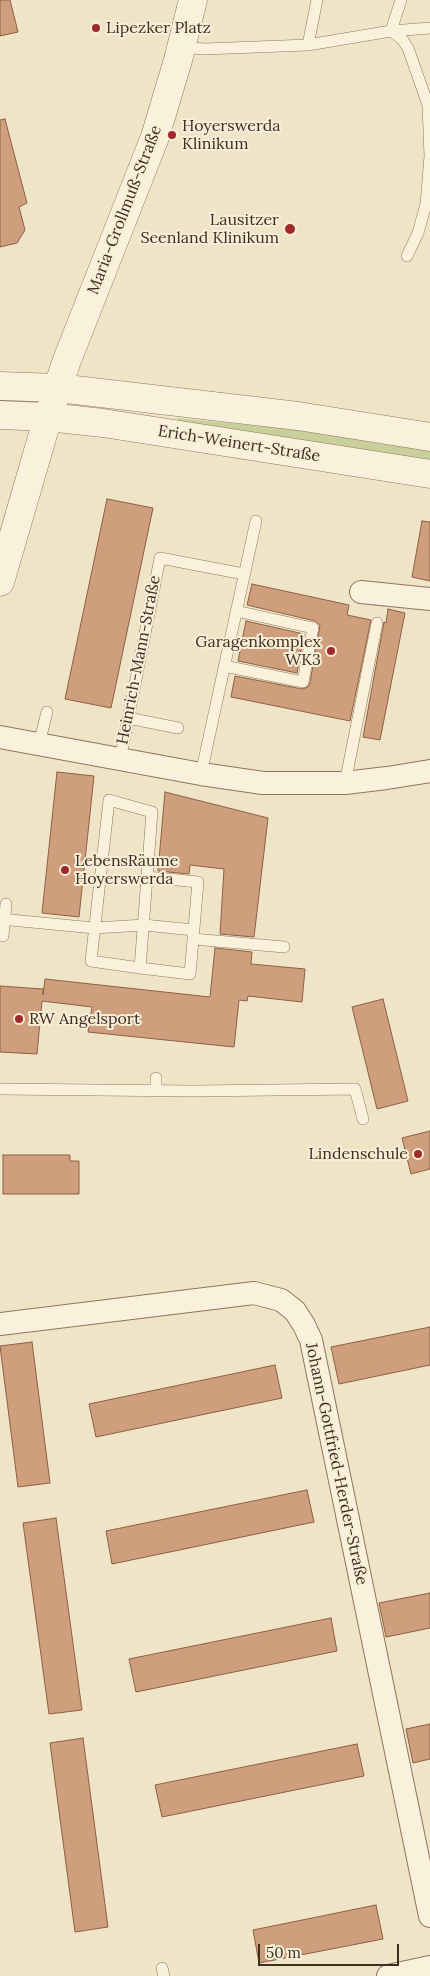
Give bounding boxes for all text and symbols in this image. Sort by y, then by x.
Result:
place label: Lipezker Platz [106,18,211,38]
marker: Lipezker Platz [90,22,102,34]
place label: Hoyerswerda Klinikum [182,116,281,154]
street label: Maria-Grollmuß-Straße [84,123,166,297]
marker: Hoyerswerda Klinikum [166,129,178,141]
place label: Lausitzer Seenland Klinikum [140,210,279,248]
marker: Lausitzer Seenland Klinikum [283,222,297,236]
street label: Erich-Weinert-Straße [156,422,322,466]
street label: Heinrich-Mann-Straße [113,574,165,746]
place label: Garagenkomplex WK3 [195,632,321,670]
marker: Garagenkomplex WK3 [325,645,337,657]
place label: LebensRäume Hoyerswerda [75,851,179,889]
marker: LebensRäume Hoyerswerda [59,864,71,876]
place label: RW Angelsport [29,1009,140,1029]
marker: RW Angelsport [13,1013,25,1025]
place label: Lindenschule [309,1144,408,1164]
marker: Lindenschule [412,1148,424,1160]
street label: Johann-Gottfried-Herder-Straße [301,1341,371,1587]
scale bar [260,1934,401,1966]
text: 50 m [266,1943,301,1962]

